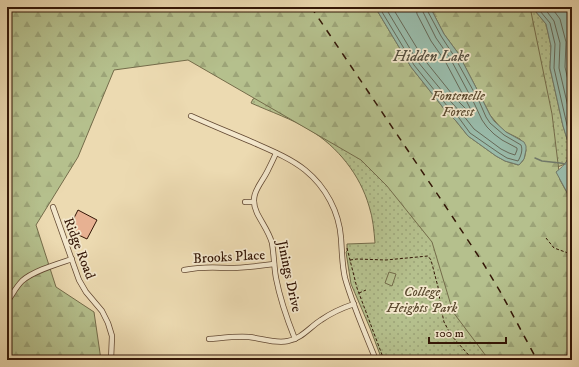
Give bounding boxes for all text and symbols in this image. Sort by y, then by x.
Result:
water label: Hidden Lake [392,47,470,66]
park label: Fontenelle Forest [431,87,486,121]
street label: Ridge Road [59,215,99,282]
street label: Jinings Drive [272,237,305,314]
street label: Brooks Place [193,246,266,268]
park label: College Heights Park [386,283,458,317]
scale bar [429,319,506,345]
text: 100 m [435,326,464,341]

